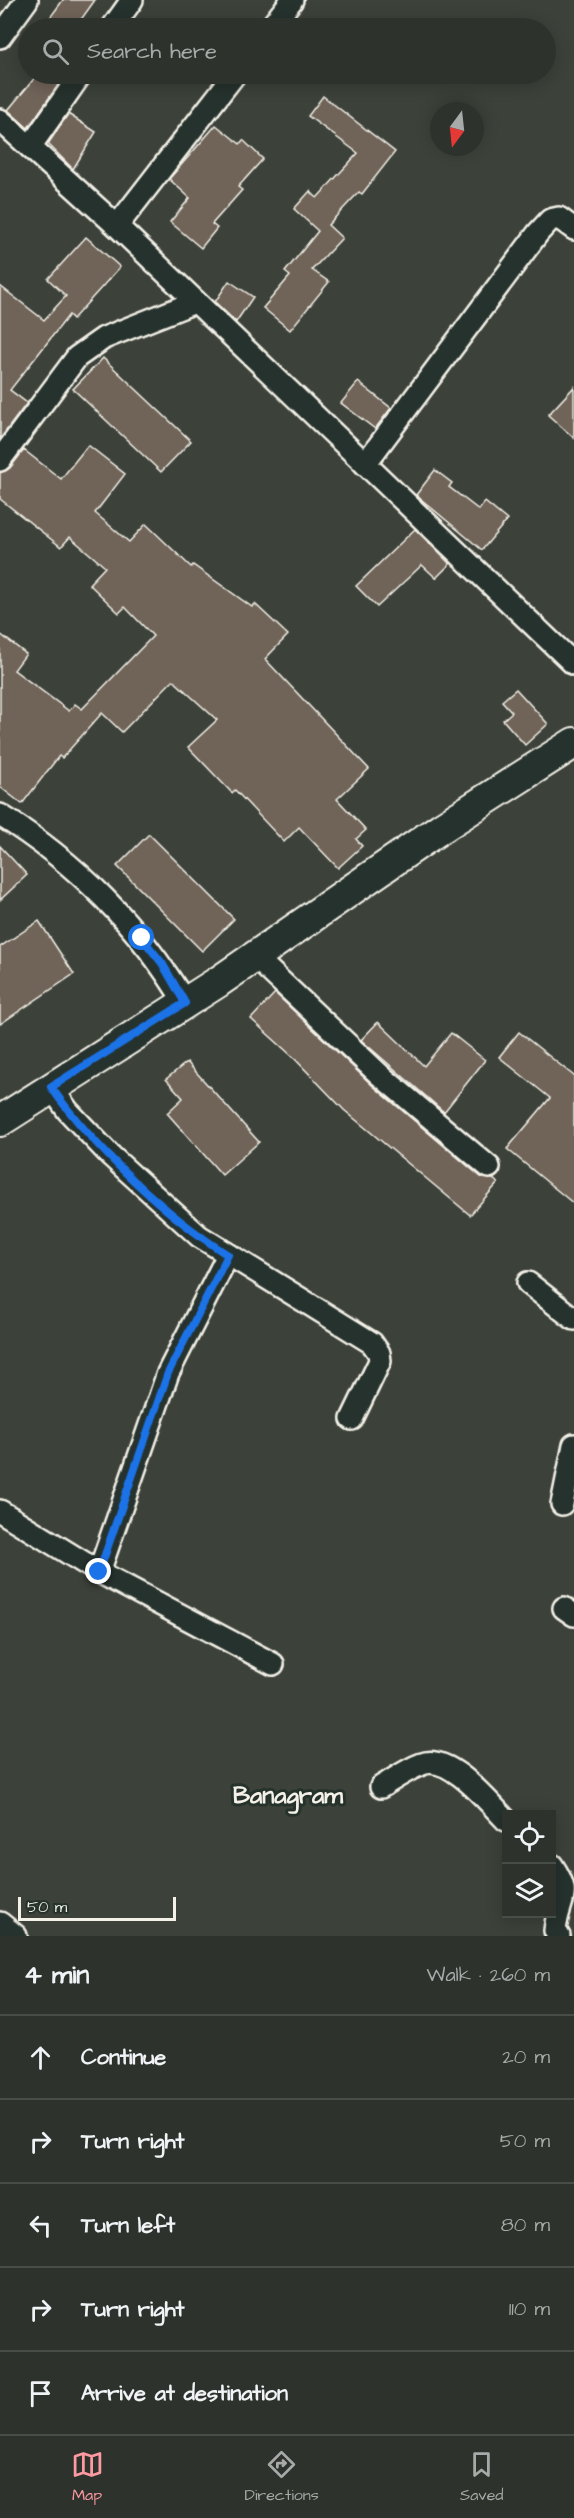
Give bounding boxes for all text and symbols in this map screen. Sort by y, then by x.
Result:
search box [18,18,556,84]
icon: search [39,35,72,68]
text: Search here [87,36,217,67]
north arrow [430,102,484,156]
route start [128,924,154,950]
route end [85,1558,111,1584]
district label: Banagram [233,1779,343,1814]
map controls [502,1810,556,1918]
button: locate [502,1810,556,1864]
button: layers [502,1864,556,1918]
scale bar [18,1894,176,1922]
text: 50 m [27,1896,67,1918]
text: 4 min [24,1957,89,1993]
text: Walk · 260 m [427,1961,550,1989]
icon: ahead [24,2041,57,2074]
text: Continue [81,2042,166,2073]
text: 20 m [502,2043,550,2071]
icon: right [24,2125,57,2158]
text: Turn right [81,2126,184,2157]
text: 50 m [500,2127,550,2155]
icon: left [24,2209,57,2242]
text: Turn left [81,2210,175,2241]
text: 80 m [501,2211,550,2239]
icon: right [24,2293,57,2326]
text: Turn right [81,2294,184,2325]
text: 110 m [509,2295,550,2323]
icon: arrive [24,2377,57,2410]
text: Arrive at destination [81,2378,288,2409]
tab: Map [71,2448,104,2506]
tab: Directions [245,2448,319,2506]
tab: Saved [460,2448,503,2506]

